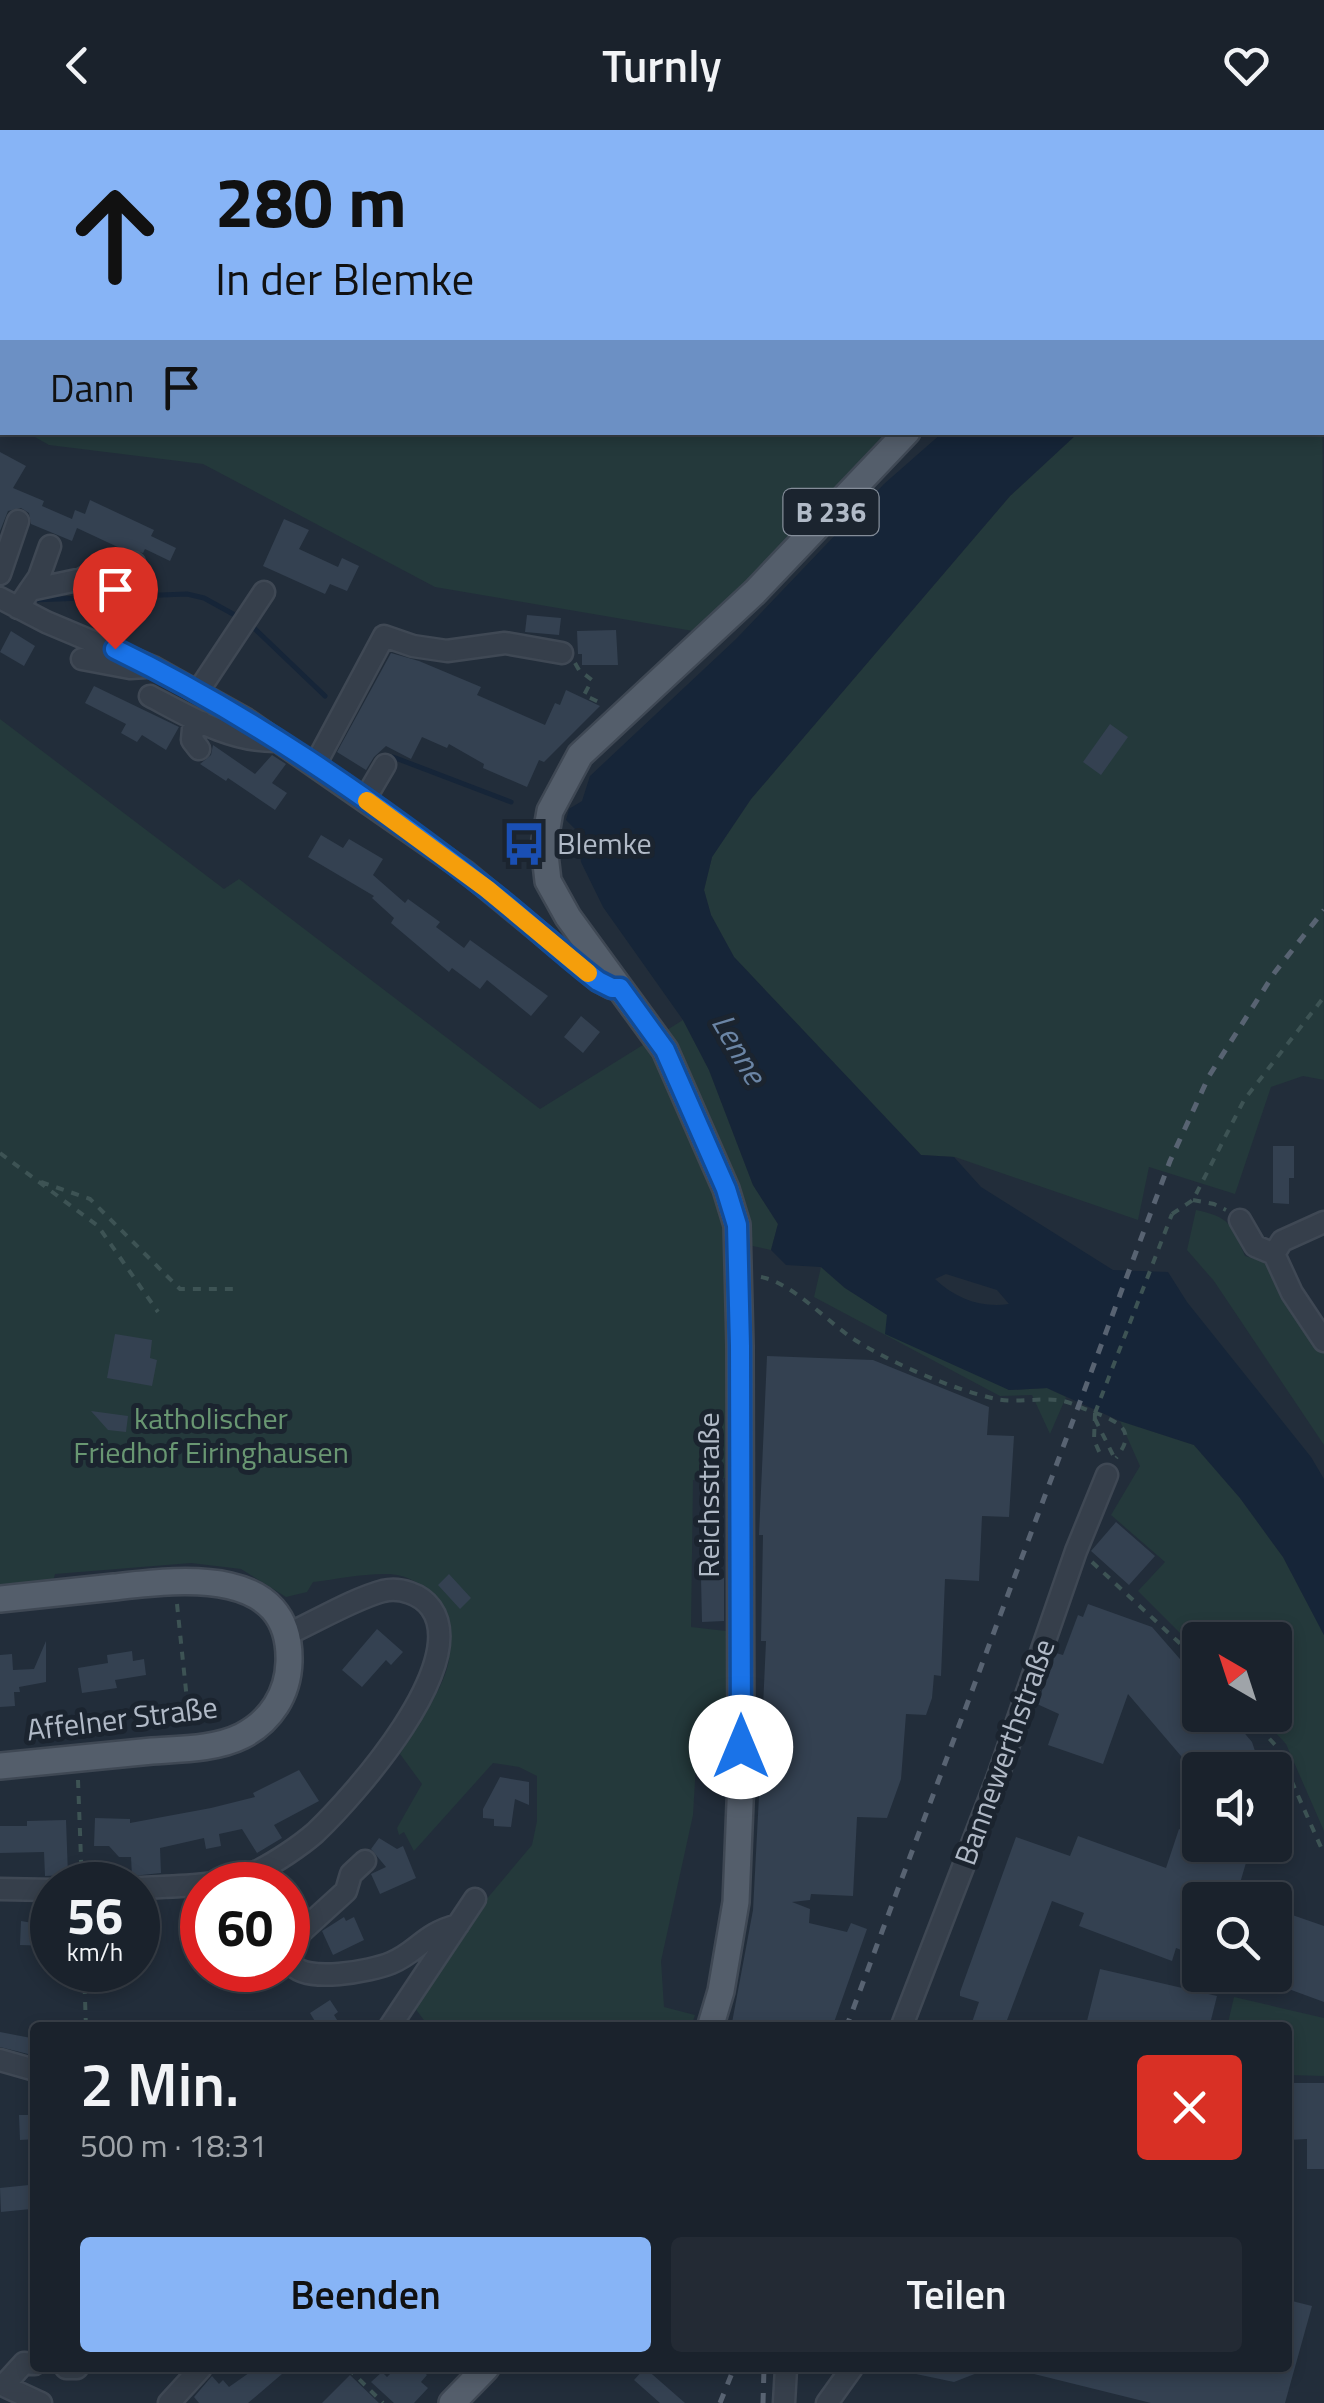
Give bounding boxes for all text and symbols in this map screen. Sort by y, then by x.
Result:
text: Turnly [602,31,722,99]
icon: back [50,38,105,93]
icon: heart [1219,38,1274,93]
text: 280 m [215,148,407,254]
icon: ahead [50,170,180,300]
text: In der Blemke [215,244,474,312]
text: Dann [50,359,134,417]
icon: arrive [154,360,209,415]
road number: B 236 [784,489,878,535]
pin [73,547,158,650]
icon: arrive [88,562,143,617]
bus stop icon: Blemke [500,820,548,868]
place label: Blemke [557,820,652,866]
water label: Lenne [700,1004,780,1095]
park label: katholischer Friedhof Eiringhausen [73,1395,349,1475]
street label: Reichsstraße [685,1412,731,1578]
north arrow [1182,1622,1292,1732]
map controls [1182,1622,1292,1992]
street label: Bannewerthstraße [942,1632,1066,1871]
street label: Affelner Straße [24,1683,220,1753]
position arrow [689,1695,793,1799]
button: sound [1182,1752,1292,1862]
speed limit sign: 60 [180,1862,310,1992]
text: 56 [67,1877,123,1953]
button: search [1182,1882,1292,1992]
text: km/h [67,1933,123,1971]
text: 2 Min. [80,2038,239,2129]
button: close [1137,2055,1242,2160]
text: 500 m · 18:31 [80,2121,267,2169]
button: Beenden [80,2237,651,2352]
button: Teilen [671,2237,1242,2352]

